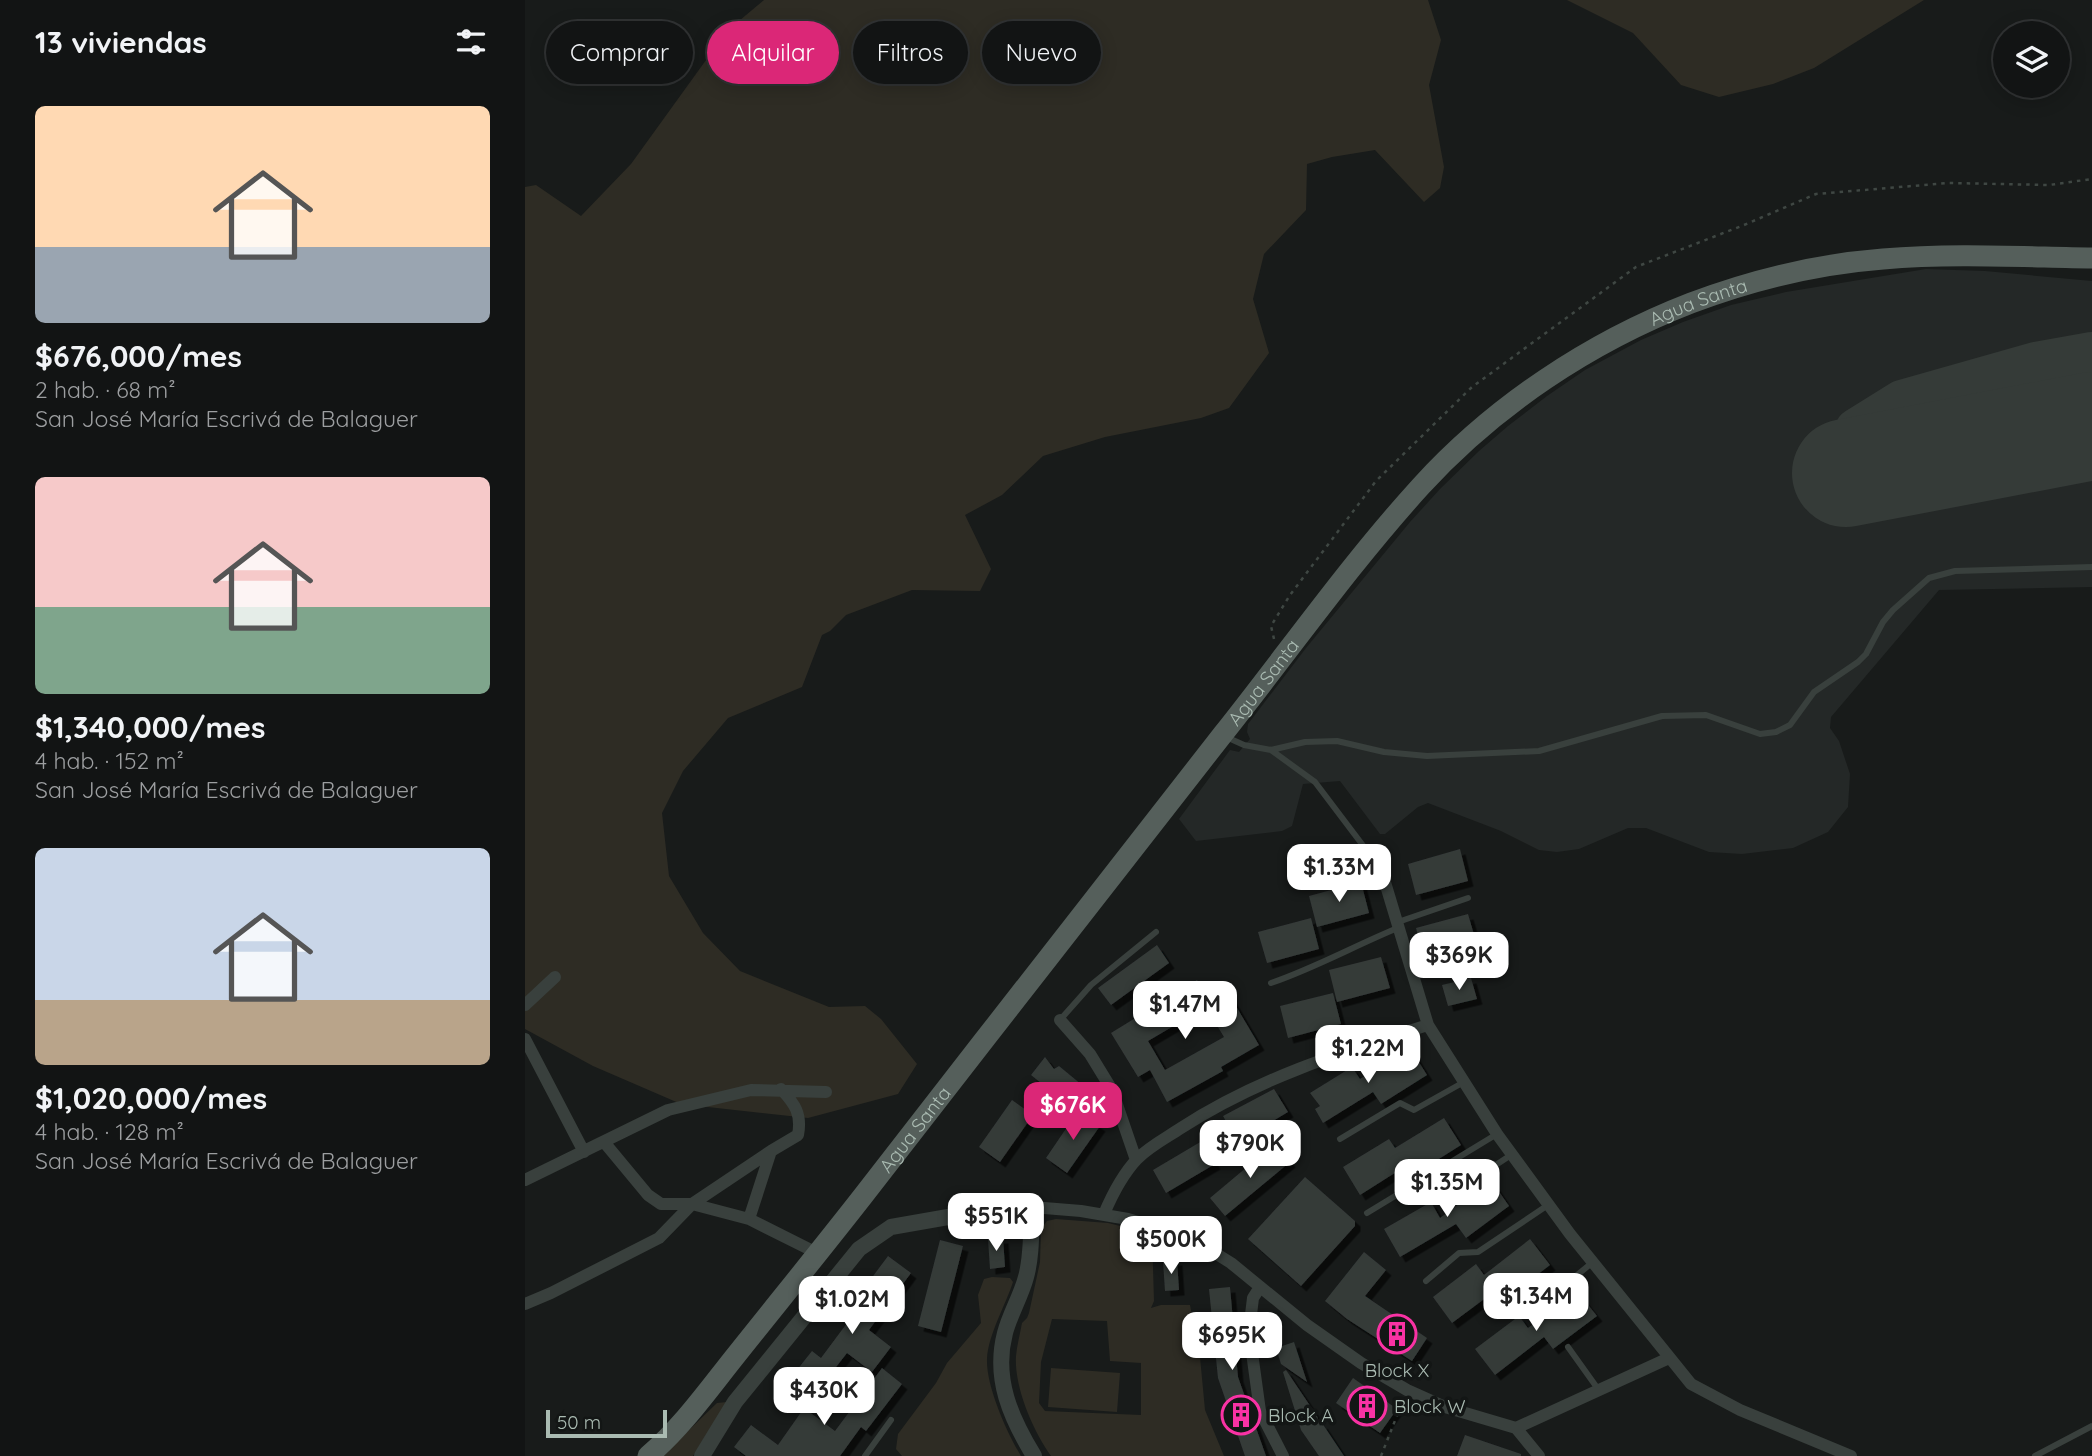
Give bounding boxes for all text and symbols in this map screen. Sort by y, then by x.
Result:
chip: Comprar [546,21,693,84]
chip: Alquilar [707,21,839,84]
chip: Filtros [853,21,968,84]
chip: Nuevo [982,21,1101,84]
map controls [1993,21,2070,98]
button: layers [1993,21,2070,98]
text: 13 viviendas [35,23,207,61]
icon: filters [452,23,490,61]
icon: home [200,152,326,278]
street label: Agua Santa [1645,273,1750,331]
text: $676,000/mes [35,337,242,375]
text: 2 hab. · 68 m² [35,375,176,404]
text: San José María Escrivá de Balaguer [35,404,418,433]
icon: home [200,523,326,649]
street label: Agua Santa [1222,634,1304,730]
text: $1,340,000/mes [35,708,265,746]
text: 4 hab. · 152 m² [35,746,184,775]
text: San José María Escrivá de Balaguer [35,775,418,804]
pin: $1.33M [1282,844,1396,904]
text: $1.33M [1303,852,1375,881]
icon: home [200,894,326,1020]
pin: $369K [1410,932,1508,992]
text: $369K [1426,940,1492,969]
pin: $1.47M [1128,982,1242,1041]
text: $1.47M [1149,989,1221,1018]
pin: $1.22M [1311,1026,1425,1085]
text: $1.22M [1331,1033,1405,1062]
text: $1,020,000/mes [35,1079,267,1117]
street label: Agua Santa [874,1082,956,1177]
pin: $676K [1024,1082,1122,1142]
text: $676K [1040,1090,1106,1119]
text: 4 hab. · 128 m² [35,1117,184,1146]
pin: $790K [1201,1120,1299,1180]
text: $790K [1216,1128,1284,1157]
text: San José María Escrivá de Balaguer [35,1146,418,1175]
pin: $1.35M [1390,1160,1504,1219]
text: $1.35M [1411,1167,1483,1196]
pin: $551K [947,1194,1045,1253]
text: $551K [964,1201,1028,1230]
pin: $500K [1122,1216,1220,1276]
text: $500K [1136,1224,1206,1253]
pin: $1.34M [1479,1274,1593,1333]
pin: $1.02M [795,1276,909,1336]
text: $1.34M [1499,1281,1573,1310]
text: $1.02M [815,1284,889,1313]
pin: $695K [1183,1312,1281,1372]
building icon: Block X [1376,1313,1418,1355]
text: $695K [1198,1320,1266,1349]
place label: Block X [1365,1358,1429,1382]
pin: $430K [775,1368,873,1427]
text: $430K [790,1375,858,1404]
building icon: Block W [1346,1385,1388,1427]
building icon: Block A [1220,1394,1262,1436]
place label: Block W [1394,1394,1466,1418]
place label: Block A [1268,1403,1333,1427]
scale bar [546,1407,667,1439]
text: 50 m [557,1410,601,1434]

